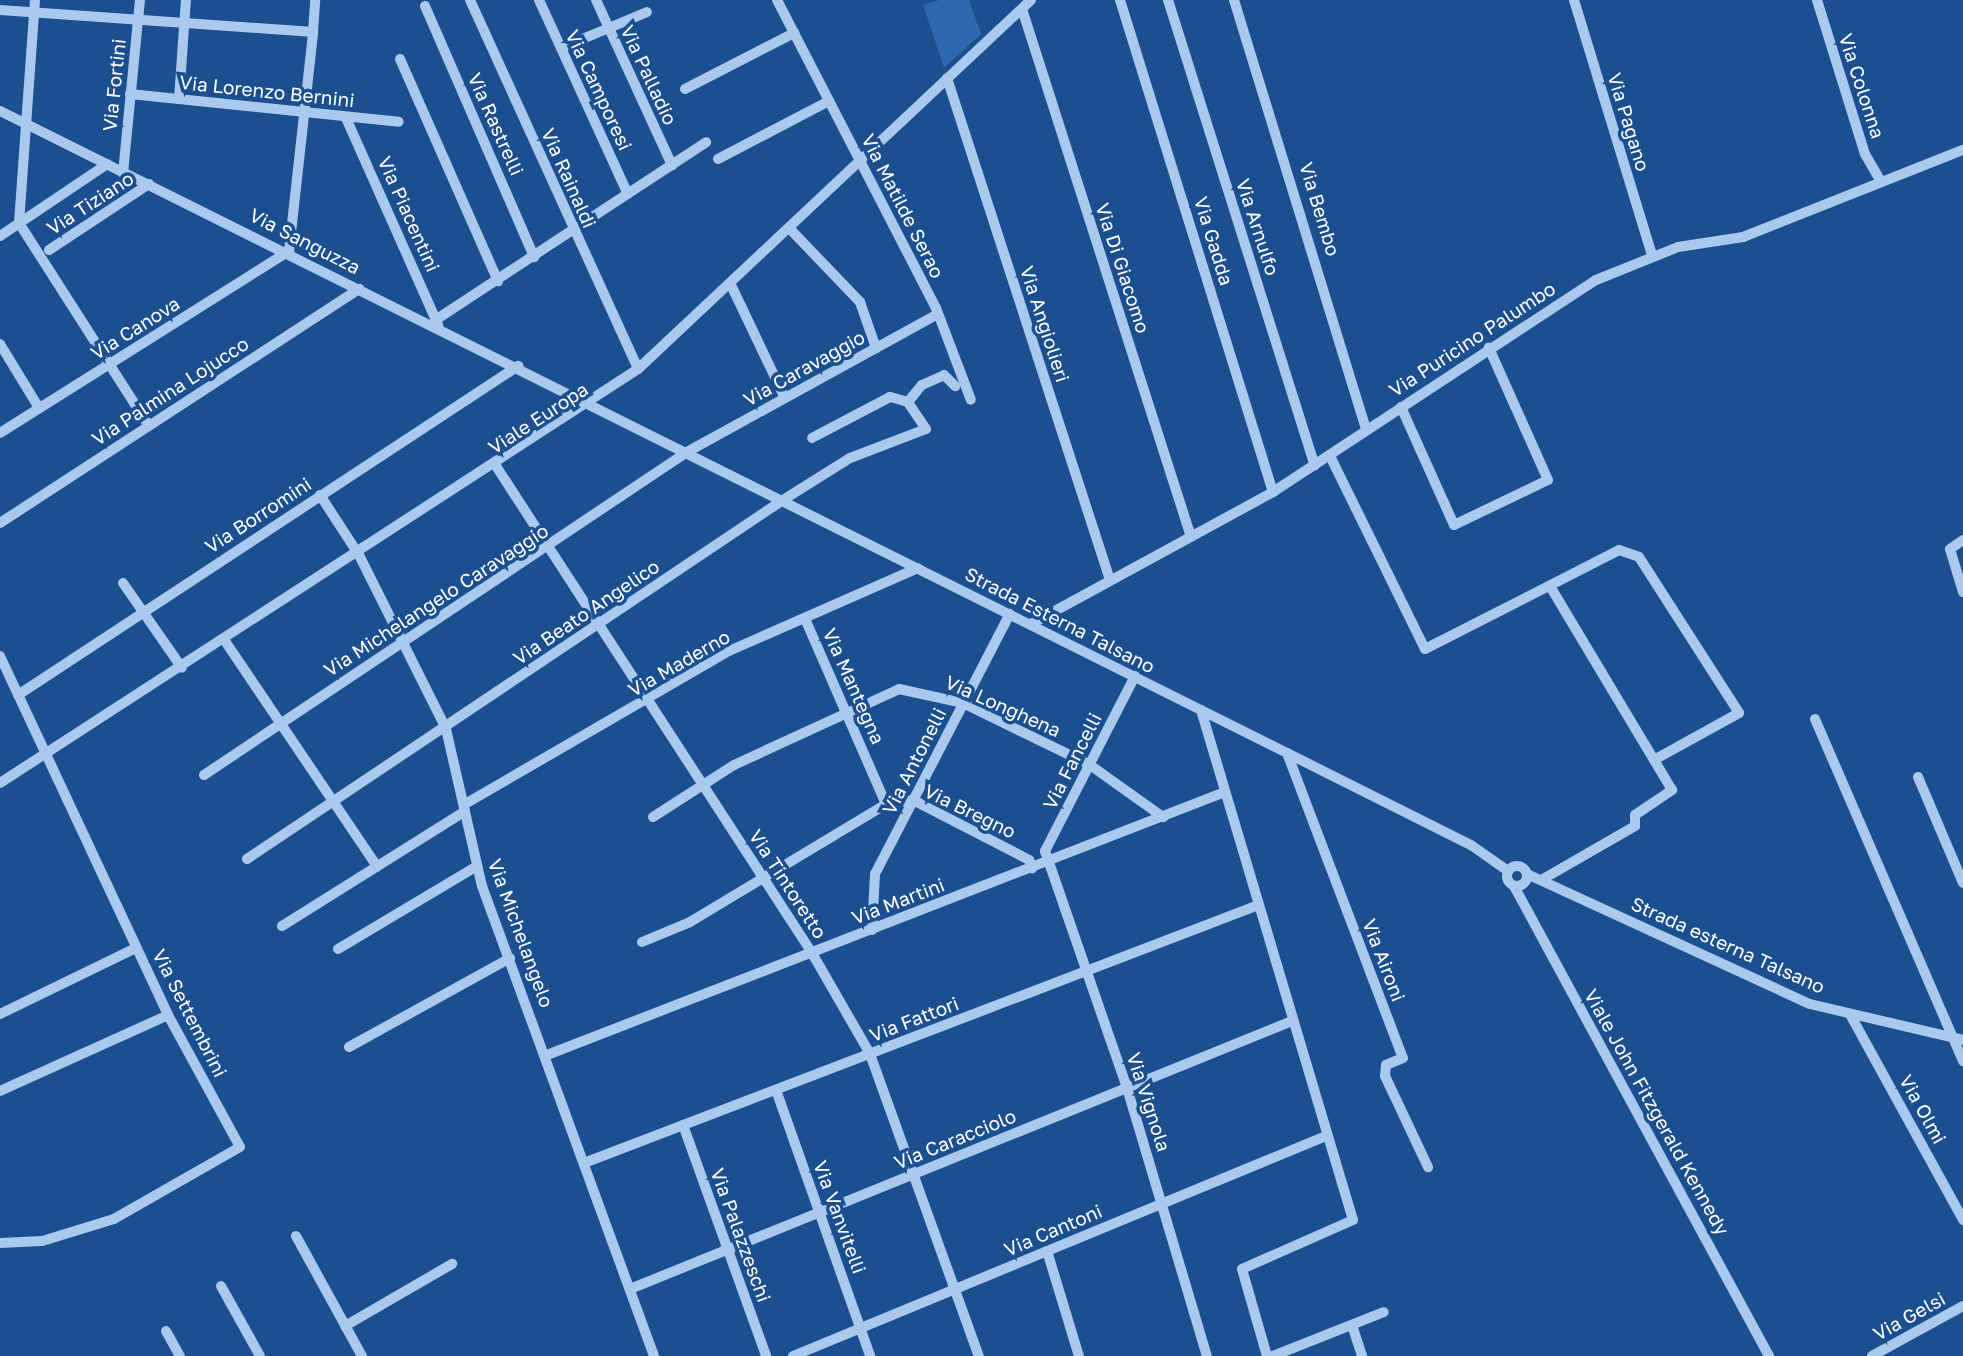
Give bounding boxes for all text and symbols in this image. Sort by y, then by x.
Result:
street label: Via Palladio [616,22,682,128]
street label: Via Camporesi [561,26,637,154]
street label: Via Colonna [1834,31,1890,141]
street label: Via Fortini [98,38,130,132]
street label: Via Rastrelli [463,69,529,179]
street label: Via Lorenzo Bernini [178,70,356,112]
street label: Via Pagano [1603,70,1655,174]
street label: Via Rainaldi [537,125,601,231]
street label: Via Matilde Serao [857,130,949,282]
street label: Via Piacentini [373,153,445,275]
street label: Via Bembo [1295,159,1345,259]
street label: Via Tiziano [42,167,138,239]
street label: Via Arnulfo [1232,176,1284,278]
street label: Via Gadda [1190,194,1238,288]
street label: Via Di Giacomo [1091,200,1155,336]
street label: Via Sanguzza [246,203,364,279]
street label: Via Angiolieri [1016,263,1074,385]
street label: Via Puricino Palumbo [1385,277,1559,401]
street label: Via Canova [86,292,184,364]
street label: Via Caravaggio [739,325,869,411]
street label: Via Palmina Lojucco [87,332,253,450]
street label: Viale Europa [484,377,592,459]
street label: Via Borromini [201,472,315,558]
street label: Via Michelangelo Caravaggio [320,519,552,681]
street label: Via Beato Angelico [509,555,663,669]
street label: Strada Esterna Talsano [961,562,1159,678]
street label: Via Mantegna [818,624,890,748]
street label: Via Maderno [624,625,734,701]
street label: Via Longhena [942,670,1064,742]
street label: Via Antonelli [877,704,951,818]
street label: Via Fancelli [1038,709,1106,813]
street label: Via Bregno [920,779,1020,843]
street label: Via Tintoretto [744,825,832,943]
street label: Via Michelangelo [484,856,558,1010]
street label: Via Martini [848,873,948,929]
street label: Strada esterna Talsano [1628,892,1828,998]
street label: Via Aironi [1358,916,1410,1004]
street label: Via Settembrini [148,945,232,1081]
street label: Viale John Fitzgerald Kennedy [1580,985,1734,1239]
street label: Via Fattori [866,992,962,1046]
street label: Via Vignola [1122,1050,1176,1154]
street label: Via Olmi [1895,1071,1951,1147]
street label: Via Caracciolo [891,1104,1019,1174]
street label: Via Vanvitelli [809,1157,871,1277]
street label: Via Palazzeschi [706,1165,776,1305]
street label: Via Cantoni [1001,1199,1105,1261]
street label: Via Gelsi [1869,1287,1949,1345]

